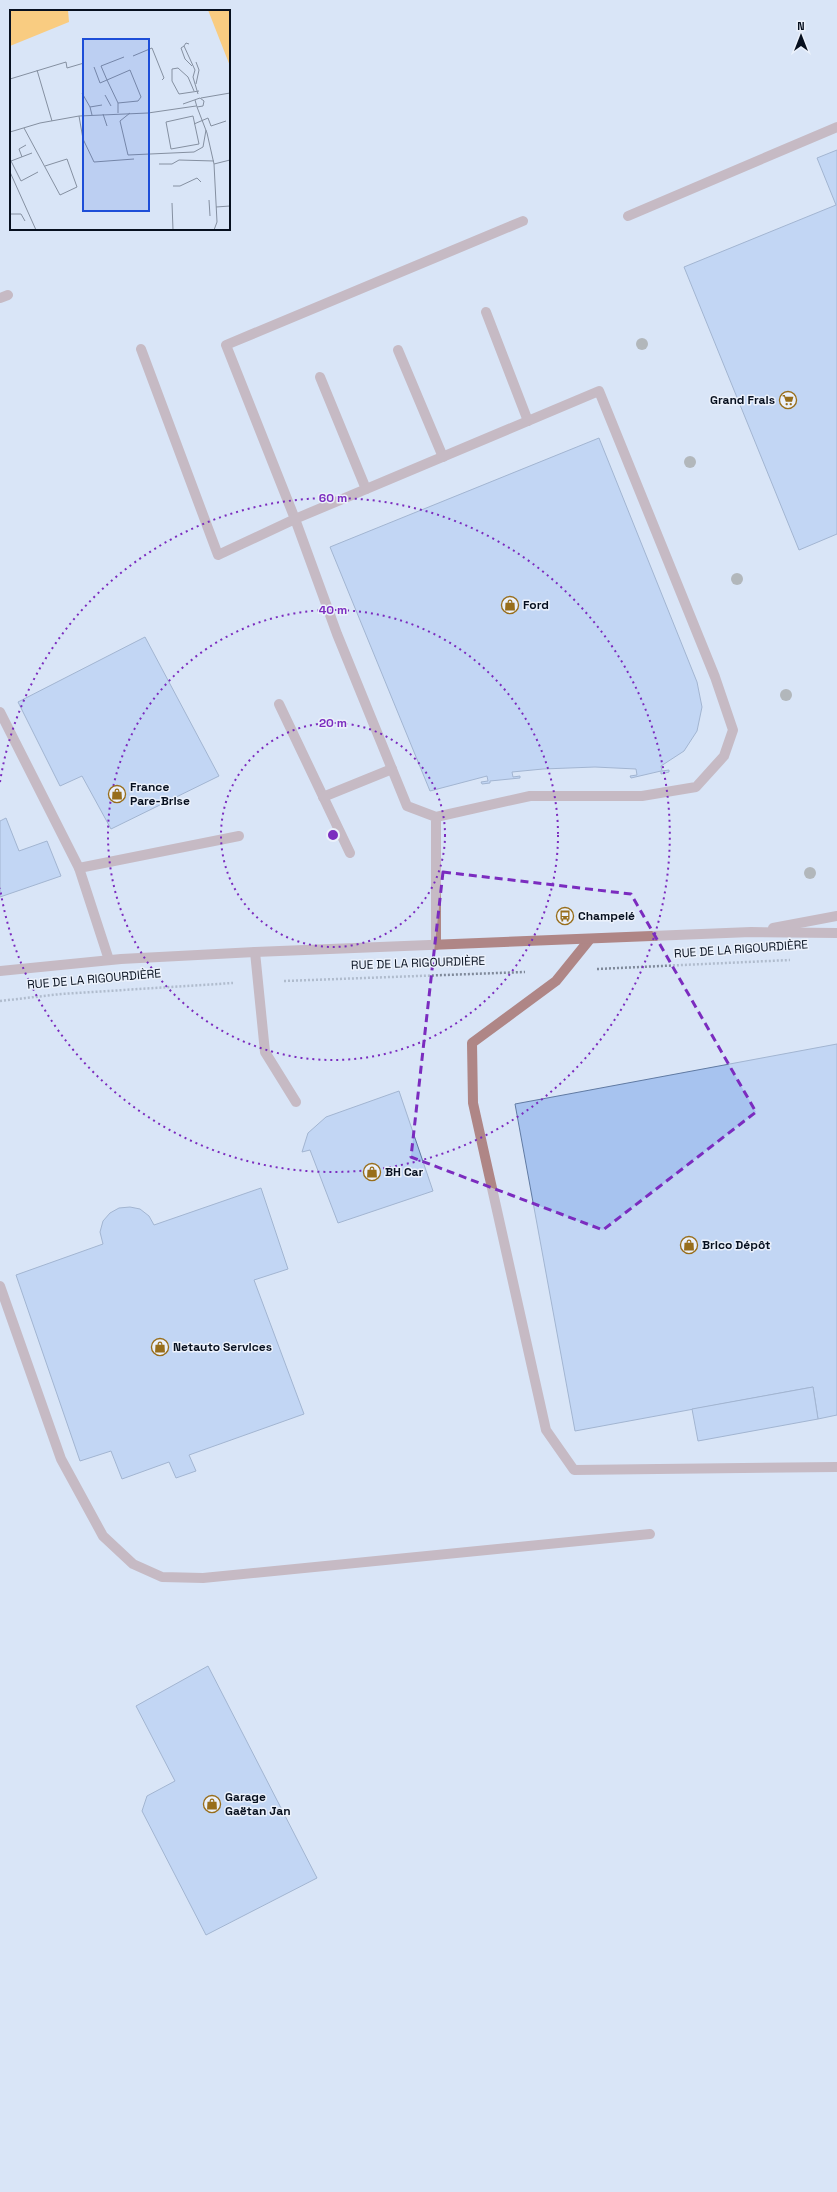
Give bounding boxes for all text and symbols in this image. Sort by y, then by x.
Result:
inset map [10,10,230,230]
north arrow [781,16,821,56]
text: N [797,19,805,33]
supermarket icon: Grand Frais [778,390,798,410]
place label: Grand Frais [710,392,775,408]
text: 60 m [319,490,347,506]
shop icon: Ford [500,595,520,615]
place label: Ford [523,597,549,613]
text: 40 m [319,602,347,618]
text: 20 m [319,715,347,731]
place label: France Pare-Brise [130,779,190,809]
shop icon: France Pare-Brise [107,784,127,804]
centre of rings [326,828,340,842]
bus stop icon: Champelé [555,906,575,926]
place label: Champelé [578,908,635,924]
street label: RUE DE LA RIGOURDIÈRE [673,936,809,962]
street label: RUE DE LA RIGOURDIÈRE [351,953,486,973]
street label: RUE DE LA RIGOURDIÈRE [26,965,162,993]
shop icon: BH Car [362,1162,382,1182]
place label: BH Car [385,1164,424,1180]
shop icon: Brico Dépôt [679,1235,699,1255]
place label: Brico Dépôt [702,1237,771,1253]
shop icon: Netauto Services [150,1337,170,1357]
place label: Netauto Services [173,1339,272,1355]
place label: Garage Gaëtan Jan [225,1789,291,1819]
shop icon: Garage Gaëtan Jan [202,1794,222,1814]

